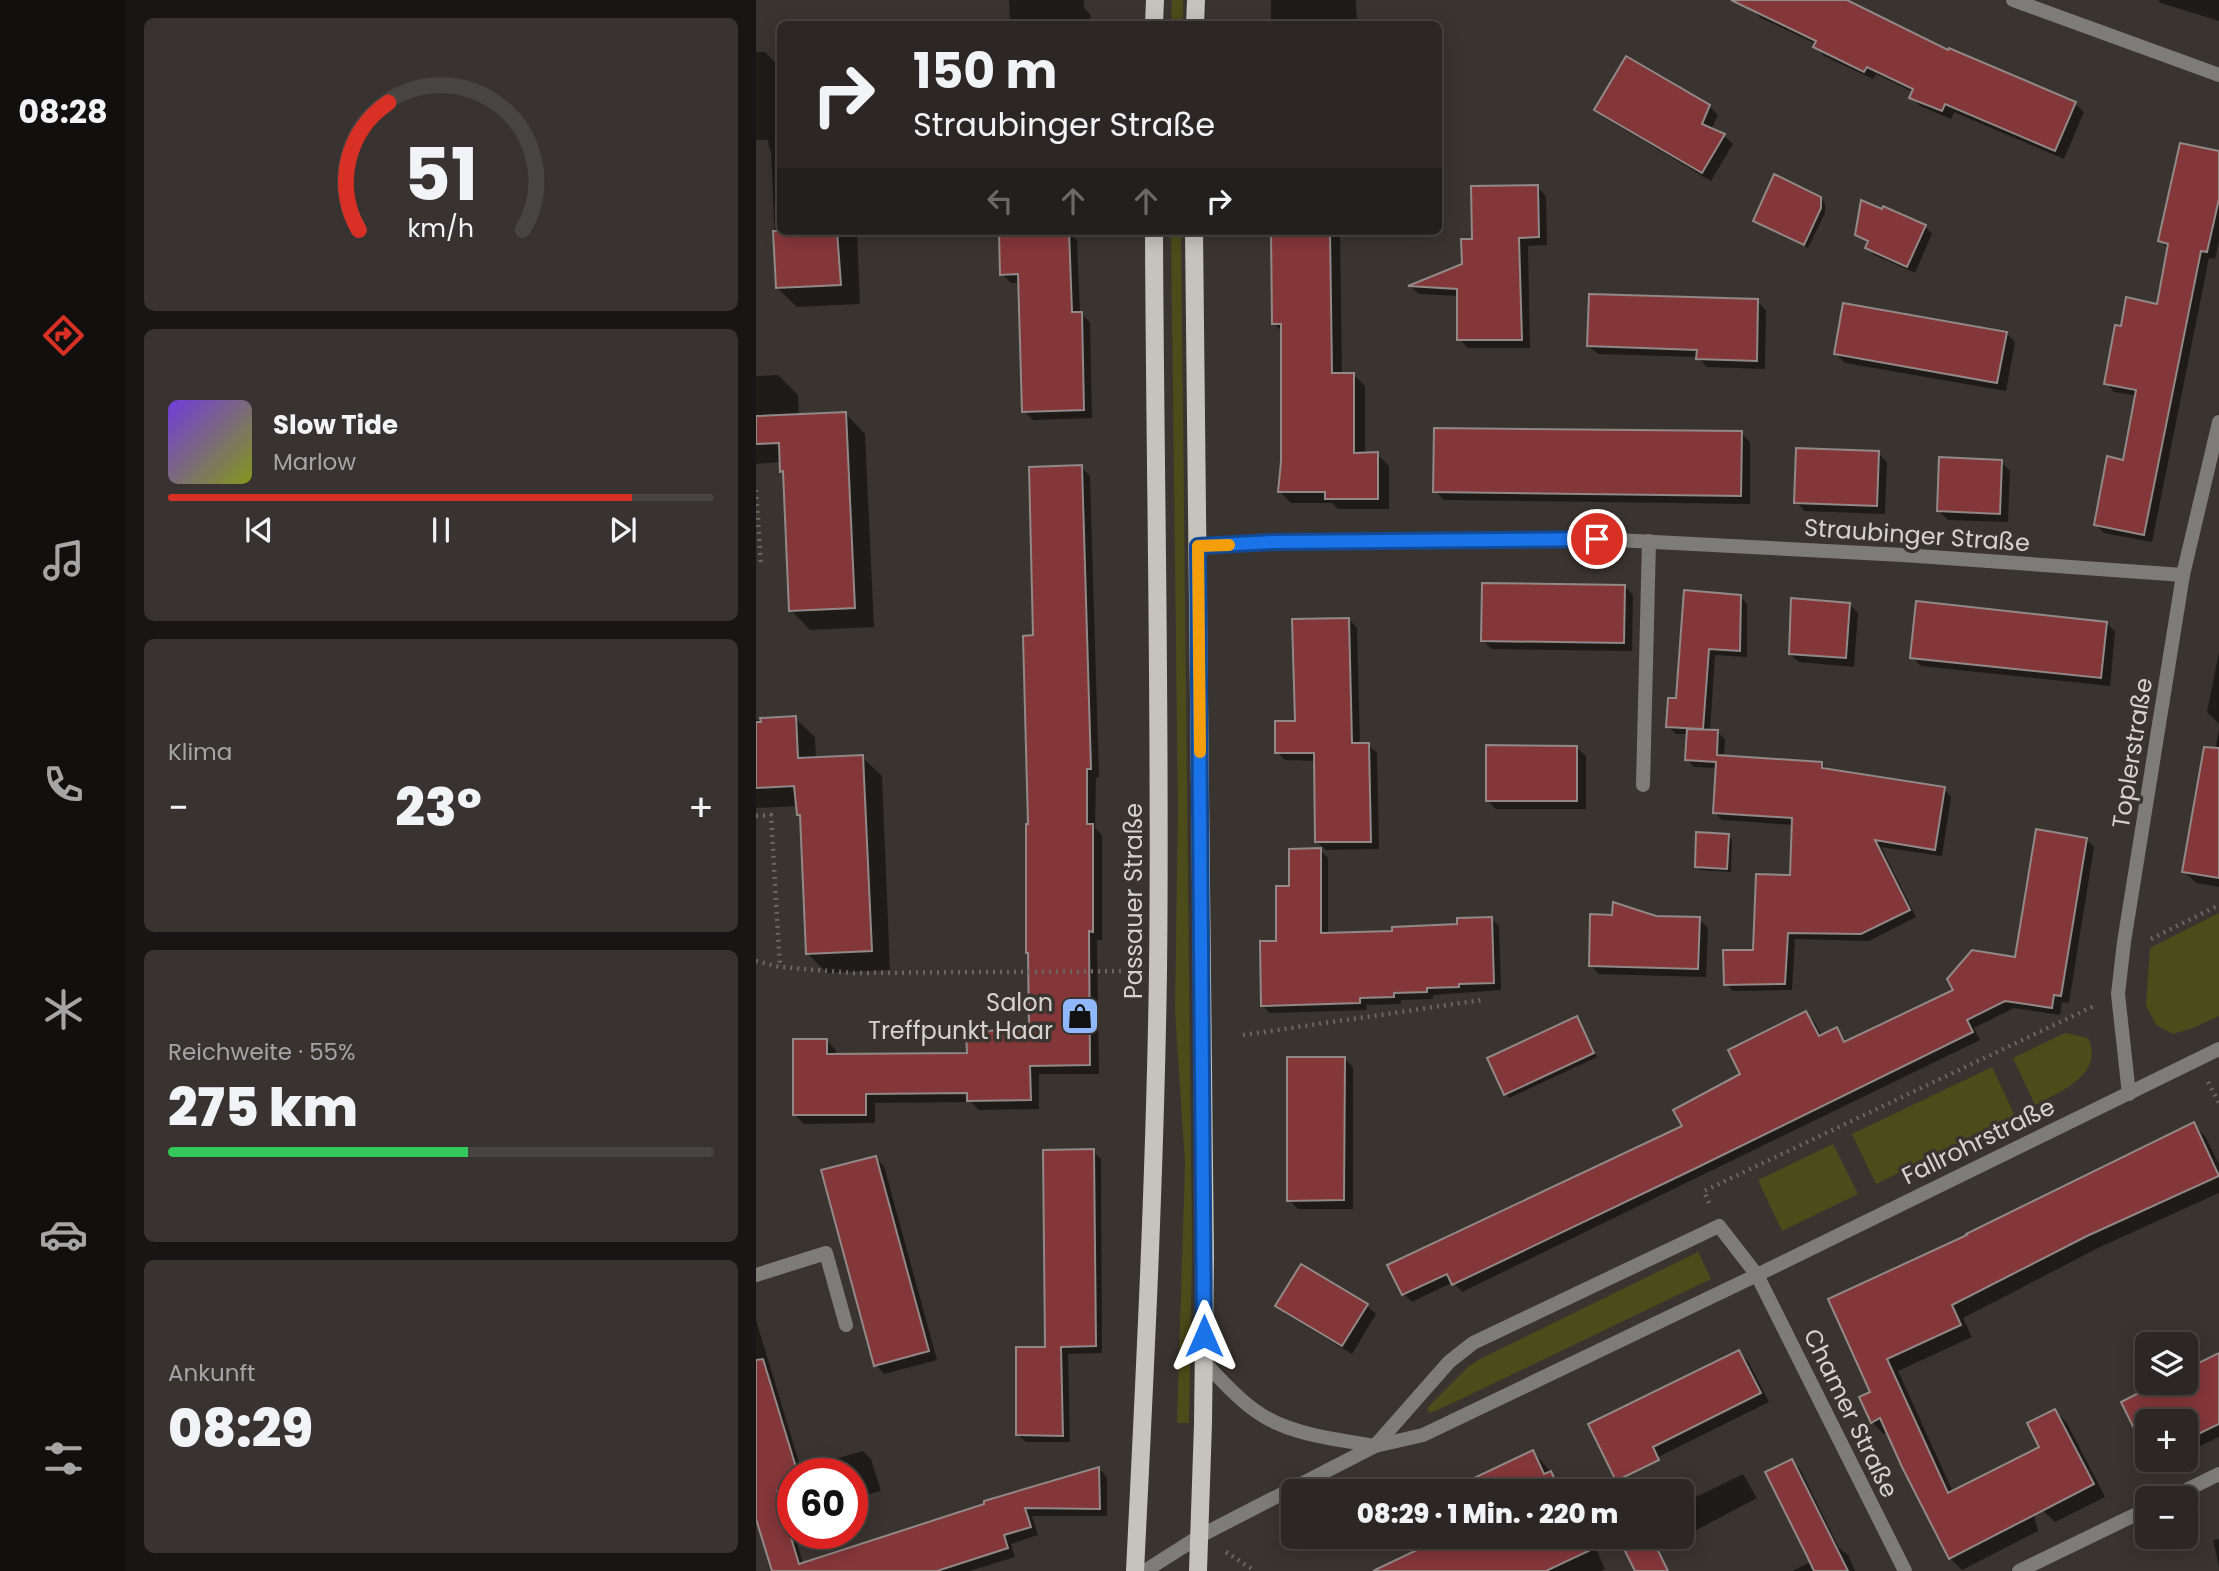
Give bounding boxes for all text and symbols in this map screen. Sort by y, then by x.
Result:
text: 150 m [913,37,1058,105]
icon: right [798,49,889,140]
text: 08:28 [18,89,108,134]
text: Straubinger Straße [913,102,1215,147]
text: 51 [404,125,478,226]
icon: left [981,182,1019,220]
icon: ahead [1054,182,1092,220]
icon: ahead [1127,182,1165,220]
icon: right [1200,182,1238,220]
text: km/h [408,211,474,246]
icon: directions [39,311,88,360]
text: Slow Tide [273,407,398,443]
text: Marlow [273,446,356,478]
pin [1567,509,1627,569]
icon: previous [240,511,278,549]
icon: pause [422,511,460,549]
icon: next [604,511,642,549]
street label: Straubinger Straße [1803,511,2031,559]
icon: arrive [1578,520,1616,558]
icon: music [39,536,88,585]
street label: Toplerstraße [2104,675,2160,831]
text: Klima [168,736,232,768]
icon: phone [39,760,88,809]
text: 23° [395,771,482,844]
text: − [168,781,189,834]
text: + [688,781,714,834]
street label: Passauer Straße [1117,803,1150,999]
icon: climate [39,985,88,1034]
place label: Salon Treffpunkt Haar [868,986,1053,1047]
shop icon: Salon Treffpunkt Haar [1059,995,1101,1037]
text: Reichweite · 55% [168,1036,356,1068]
text: 275 km [168,1071,358,1144]
street label: Fallrohrstraße [1896,1090,2060,1192]
icon: car [39,1210,88,1259]
position arrow [1167,1299,1241,1373]
street label: Chamer Straße [1796,1323,1906,1503]
map controls [2135,1332,2198,1549]
button: layers [2135,1332,2198,1395]
text: Ankunft [168,1357,255,1389]
text: 08:29 [168,1392,313,1465]
button: + [2135,1409,2198,1472]
icon: filters [39,1434,88,1483]
speed limit sign: 60 [777,1458,868,1549]
button: − [2135,1486,2198,1549]
text: 08:29 · 1 Min. · 220 m [1357,1496,1618,1532]

